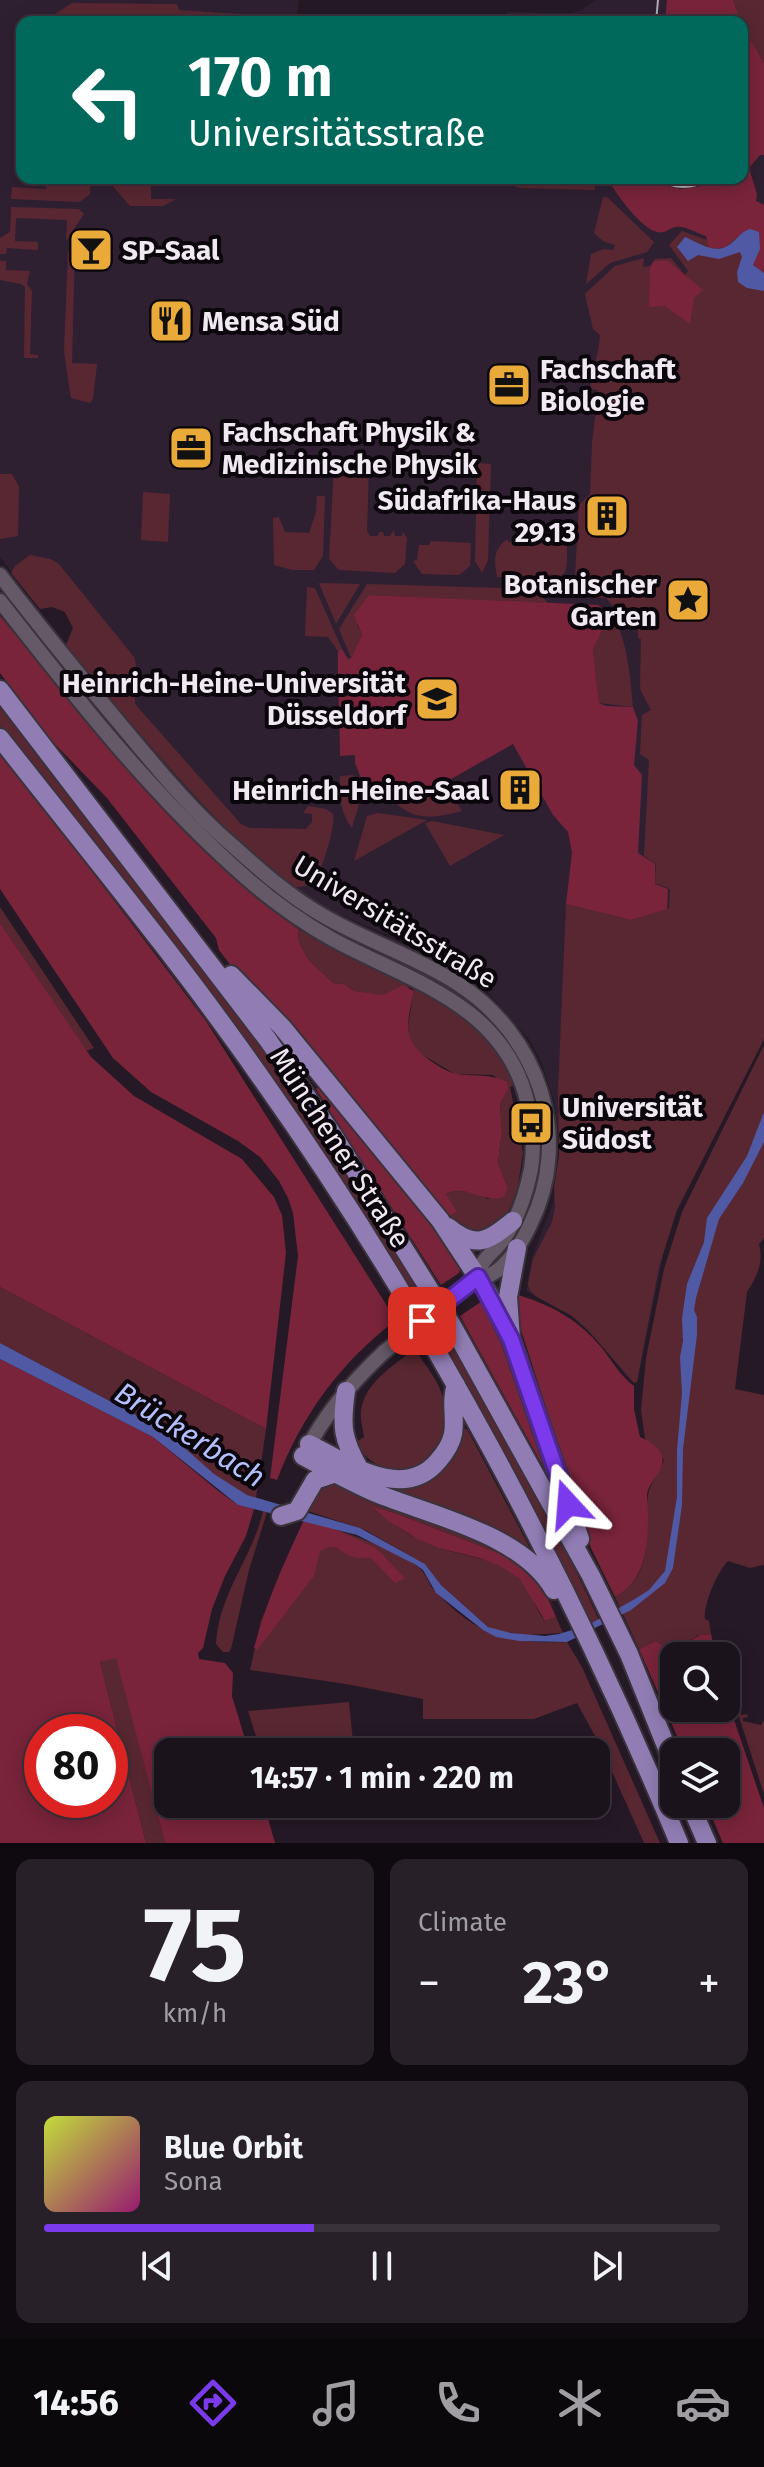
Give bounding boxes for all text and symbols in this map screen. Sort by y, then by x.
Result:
text: 170 m [188,44,333,111]
icon: left [56,48,160,152]
text: Universitätsstraße [188,112,485,156]
bar icon: SP-Saal [67,226,115,274]
place label: SP-Saal [122,234,220,267]
restaurant icon: Mensa Süd [147,297,195,345]
place label: Mensa Süd [202,305,340,338]
place label: Fachschaft Biologie [540,353,677,418]
office icon: Fachschaft Biologie [485,361,533,409]
place label: Fachschaft Physik & Medizinische Physik [222,416,478,481]
office icon: Fachschaft Physik & Medizinische Physik [167,424,215,472]
place label: Südafrika-Haus 29.13 [378,484,576,549]
building icon: Südafrika-Haus 29.13 [583,492,631,540]
place label: Botanischer Garten [504,568,658,633]
place icon: Botanischer Garten [664,576,712,624]
place label: Heinrich-Heine-Universität Düsseldorf [62,667,409,732]
school or university icon: Heinrich-Heine-Universität Düsseldorf [413,675,461,723]
building icon: Heinrich-Heine-Saal [496,766,544,814]
place label: Heinrich-Heine-Saal [232,774,490,807]
street label: Universitätsstraße [287,848,503,996]
street label: Münchener Straße [263,1042,417,1254]
place label: Universität Südost [562,1091,704,1156]
bus stop icon: Universität Südost [507,1099,555,1147]
pin [388,1287,456,1355]
icon: arrive [400,1299,444,1343]
water label: Brückerbach [108,1375,272,1495]
position arrow [526,1462,610,1546]
map controls [660,1642,740,1818]
button: search [660,1642,740,1722]
speed limit sign: 80 [24,1714,128,1818]
button: layers [660,1738,740,1818]
text: 14:57 · 1 min · 220 m [250,1760,514,1796]
text: 75 [143,1883,247,2008]
text: Climate [418,1907,507,1938]
text: 23° [522,1947,616,2019]
text: − [418,1957,440,2010]
text: + [698,1957,720,2010]
text: km/h [163,1998,227,2029]
text: Blue Orbit [164,2130,303,2166]
text: Sona [164,2166,223,2197]
icon: previous [135,2244,179,2288]
icon: pause [360,2244,404,2288]
icon: next [585,2244,629,2288]
icon: directions [185,2375,241,2431]
icon: music [308,2375,364,2431]
icon: phone [430,2375,486,2431]
icon: climate [552,2375,608,2431]
icon: car [675,2375,731,2431]
text: 14:56 [33,2381,119,2425]

